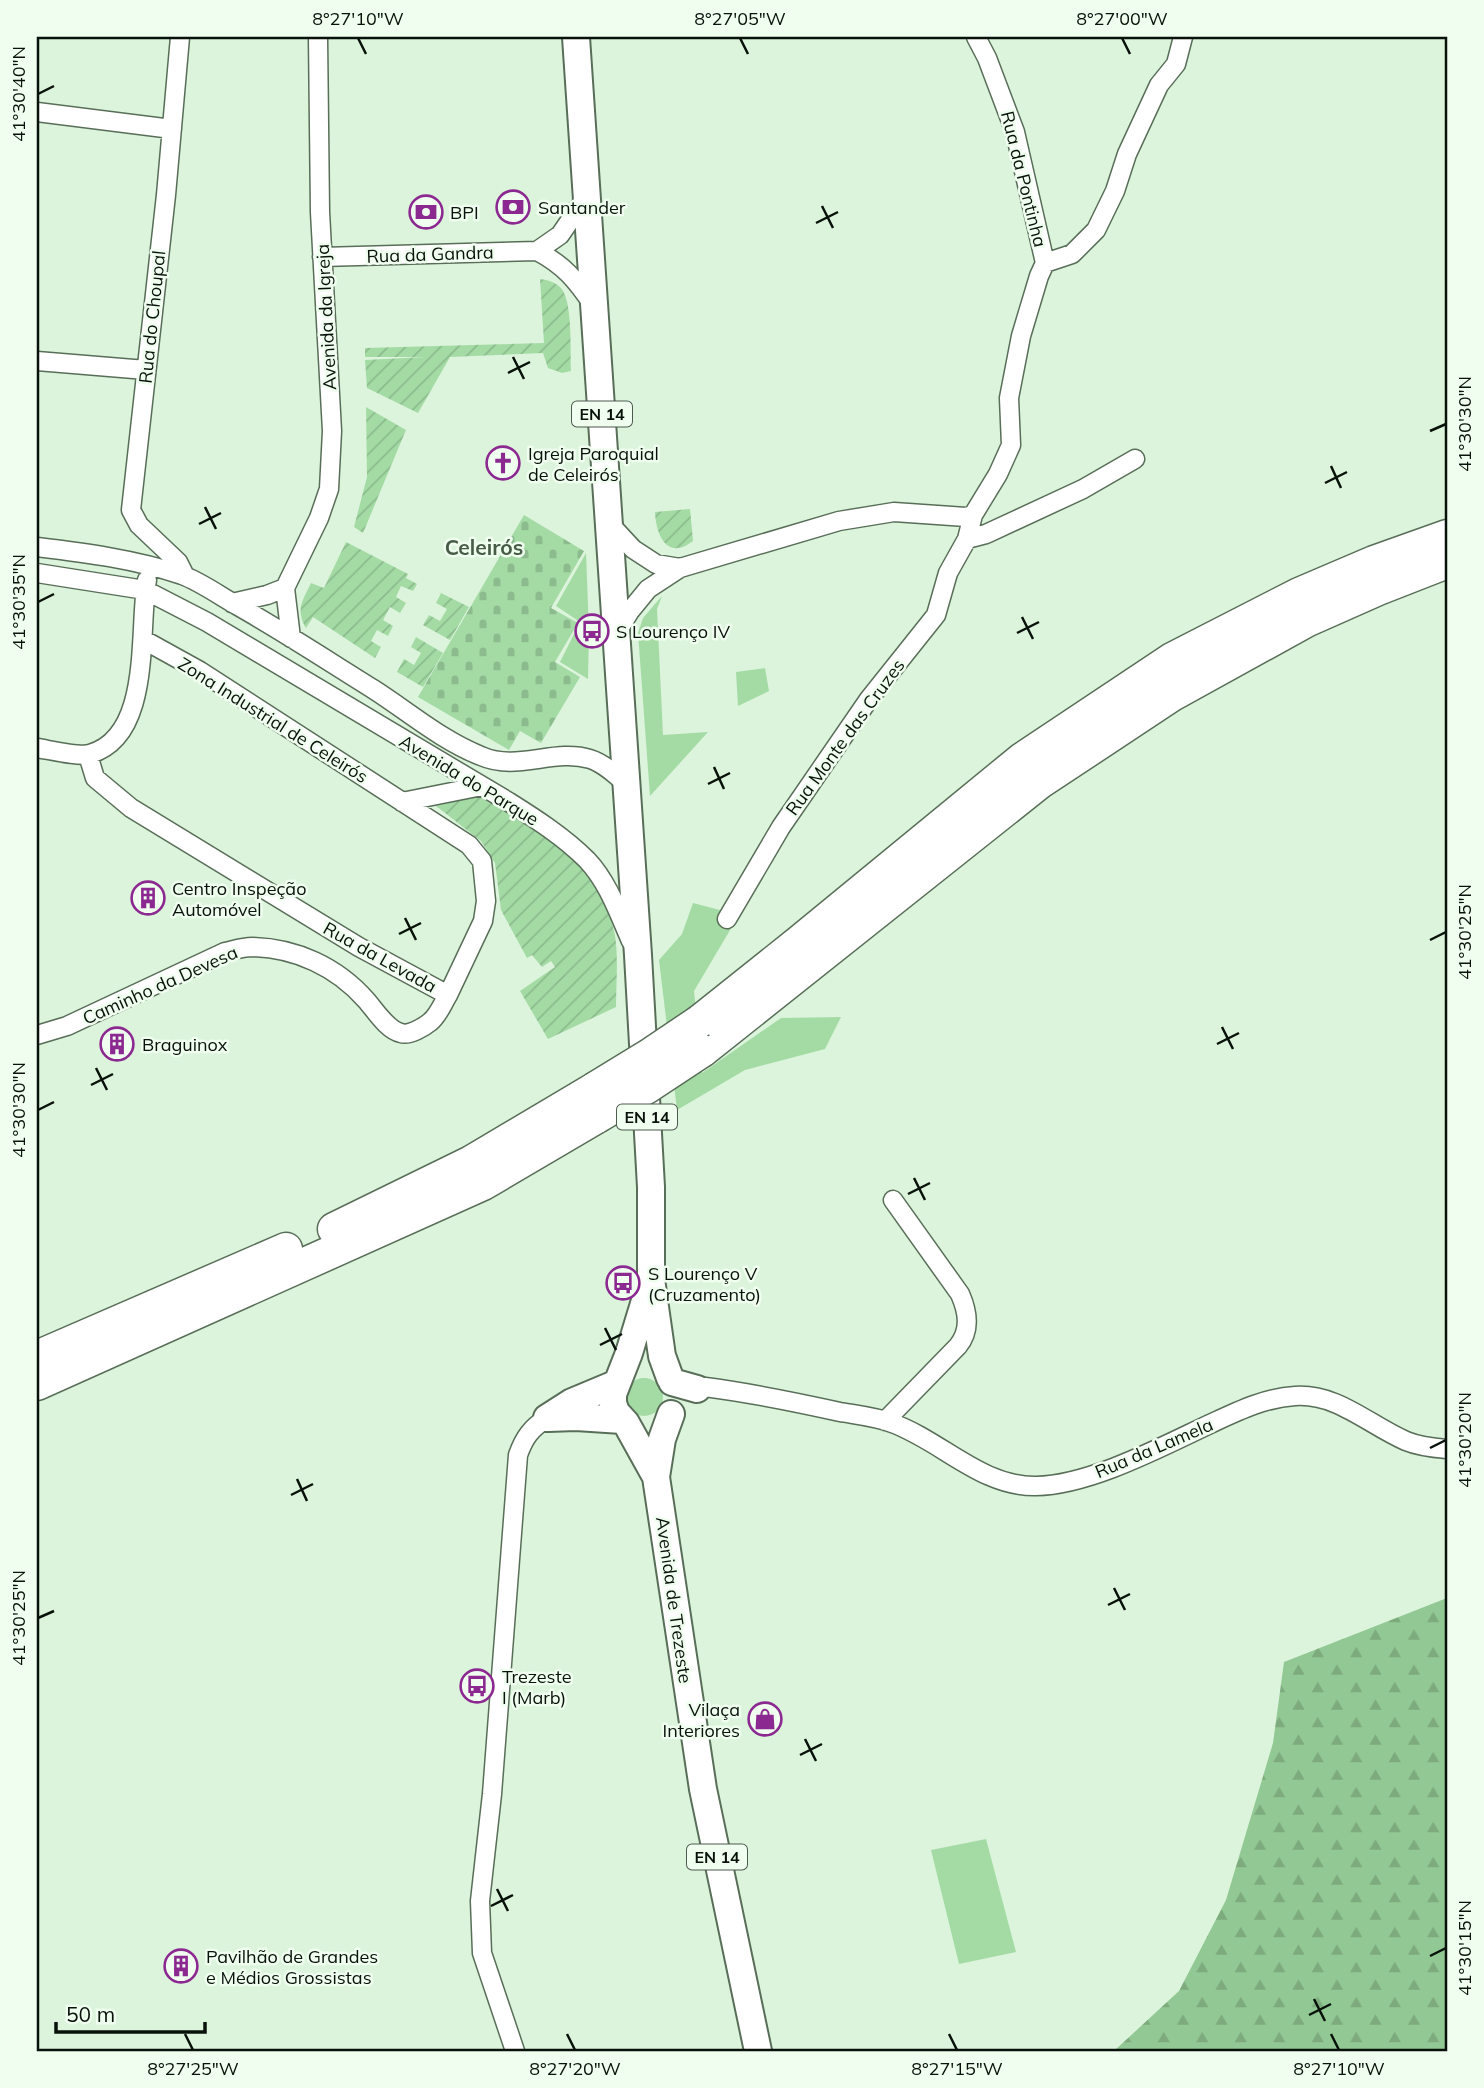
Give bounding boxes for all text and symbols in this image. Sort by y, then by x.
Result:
text: 8°27'10"W [312,7,404,30]
text: 8°27'05"W [694,7,786,30]
text: 8°27'00"W [1076,7,1168,30]
text: 41°30'40"N [7,46,30,142]
street label: Rua da Pontinha [996,109,1052,249]
bank icon: Santander [494,188,532,226]
bank icon: BPI [407,193,445,231]
place label: Santander [538,196,626,219]
place label: BPI [450,201,479,224]
street label: Rua da Gandra [366,240,494,268]
street label: Avenida da Igreja [311,243,341,391]
street label: Rua do Choupal [134,249,170,385]
text: 41°30'30"N [1453,376,1476,472]
road number: EN 14 [572,402,632,426]
place label: Igreja Paroquial de Celeirós [528,442,659,486]
church icon: Igreja Paroquial de Celeirós [484,444,522,482]
district label: Celeirós [445,534,523,560]
text: 41°30'35"N [7,554,30,650]
bus stop icon: S Lourenço IV [573,612,611,650]
place label: S Lourenço IV [616,620,730,643]
street label: Zona Industrial de Celeirós [174,652,372,788]
street label: Rua Monte das Cruzes [781,654,909,820]
street label: Avenida do Parque [395,729,543,831]
place label: Centro Inspeção Automóvel [172,877,306,921]
building icon: Centro Inspeção Automóvel [129,879,167,917]
text: 41°30'25"N [1453,884,1476,980]
street label: Rua da Levada [319,916,441,998]
street label: Caminho da Devesa [79,940,241,1030]
building icon: Braguinox [98,1025,136,1063]
place label: Braguinox [142,1033,228,1056]
text: 41°30'30"N [7,1062,30,1158]
road number: EN 14 [617,1105,677,1130]
place label: S Lourenço V (Cruzamento) [648,1262,761,1306]
bus stop icon: S Lourenço V (Cruzamento) [604,1264,642,1302]
text: 41°30'20"N [1453,1392,1476,1488]
street label: Rua da Lamela [1092,1413,1216,1483]
street label: Avenida de Trezeste [651,1515,697,1685]
text: 41°30'25"N [7,1570,30,1666]
place label: Trezeste I (Marb) [502,1665,571,1709]
bus stop icon: Trezeste I (Marb) [458,1667,496,1705]
place label: Vilaça Interiores [663,1698,740,1742]
shop icon: Vilaça Interiores [746,1700,784,1738]
road number: EN 14 [687,1844,747,1870]
text: 41°30'15"N [1453,1900,1476,1996]
place label: Pavilhão de Grandes e Médios Grossistas [206,1945,378,1989]
building icon: Pavilhão de Grandes e Médios Grossistas [162,1947,200,1985]
scale bar [56,1990,205,2034]
text: 50 m [66,2001,115,2027]
text: 8°27'25"W [147,2057,239,2080]
text: 8°27'20"W [529,2057,621,2080]
text: 8°27'15"W [911,2057,1003,2080]
text: 8°27'10"W [1293,2057,1385,2080]

